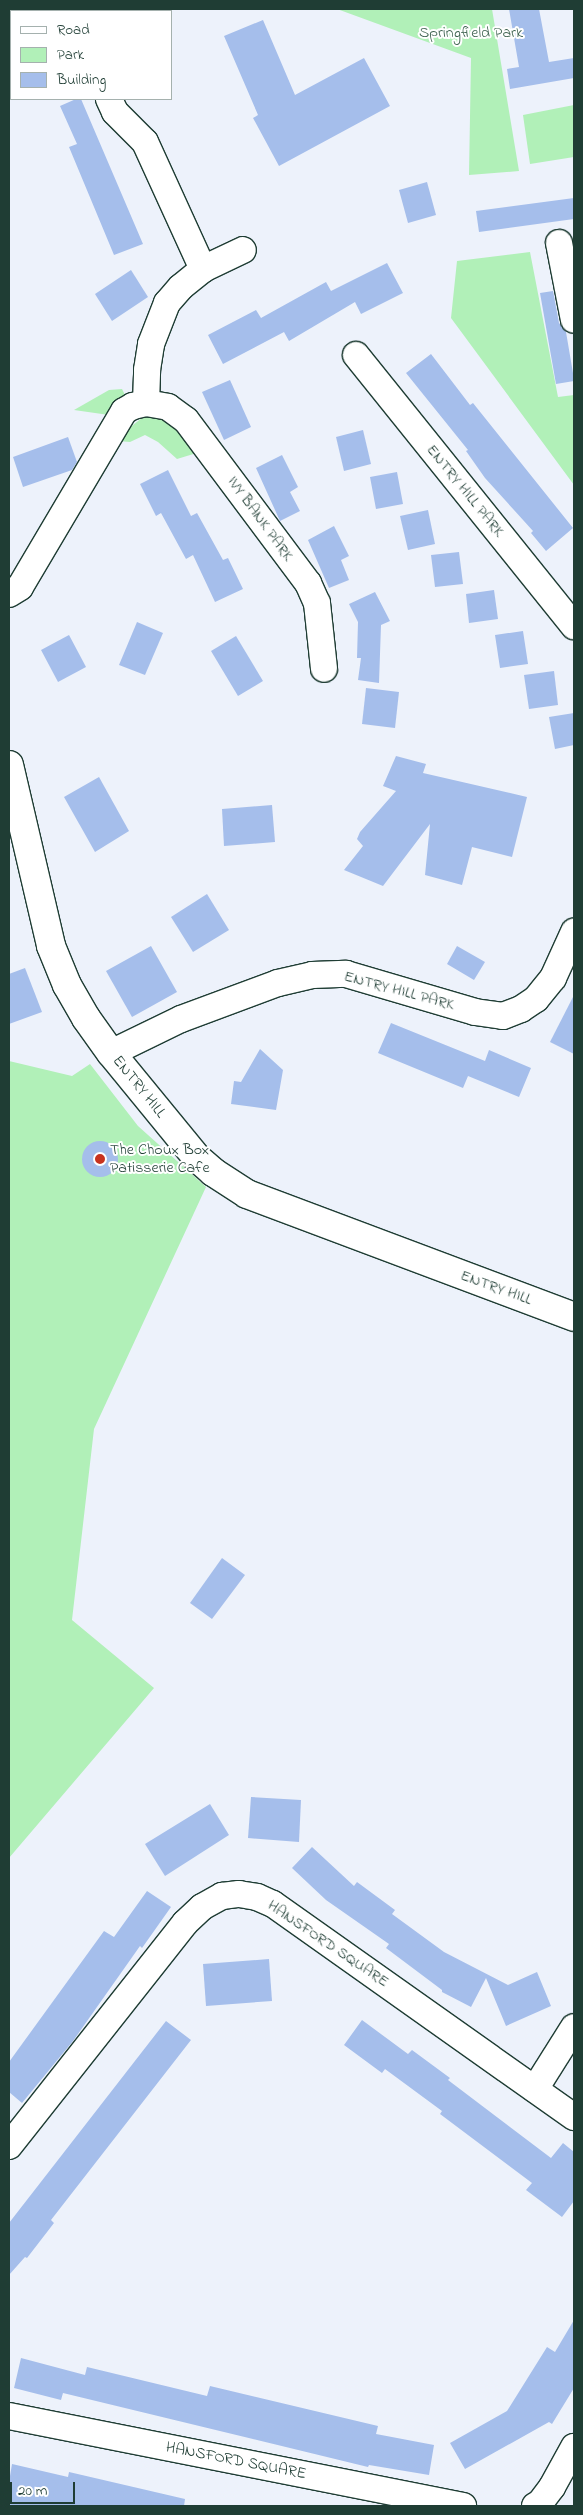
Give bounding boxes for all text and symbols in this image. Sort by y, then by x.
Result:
legend [10,10,172,100]
text: Road [57,19,90,41]
park label: Springfield Park [419,23,523,43]
text: Park [57,44,84,66]
text: Building [57,69,106,91]
street label: ENTRY HILL PARK [422,441,508,541]
street label: IVY BANK PARK [223,473,297,565]
street label: ENTRY HILL PARK [342,967,456,1015]
street label: ENTRY HILL [108,1052,170,1122]
place label: The Choux Box Patisserie Cafe [110,1140,210,1178]
marker: The Choux Box Patisserie Cafe [94,1153,106,1165]
street label: ENTRY HILL [458,1266,534,1310]
street label: HANSFORD SQUARE [264,1896,392,1992]
street label: HANSFORD SQUARE [164,2438,308,2484]
scale bar [12,2472,78,2504]
text: 20 m [18,2480,47,2502]

